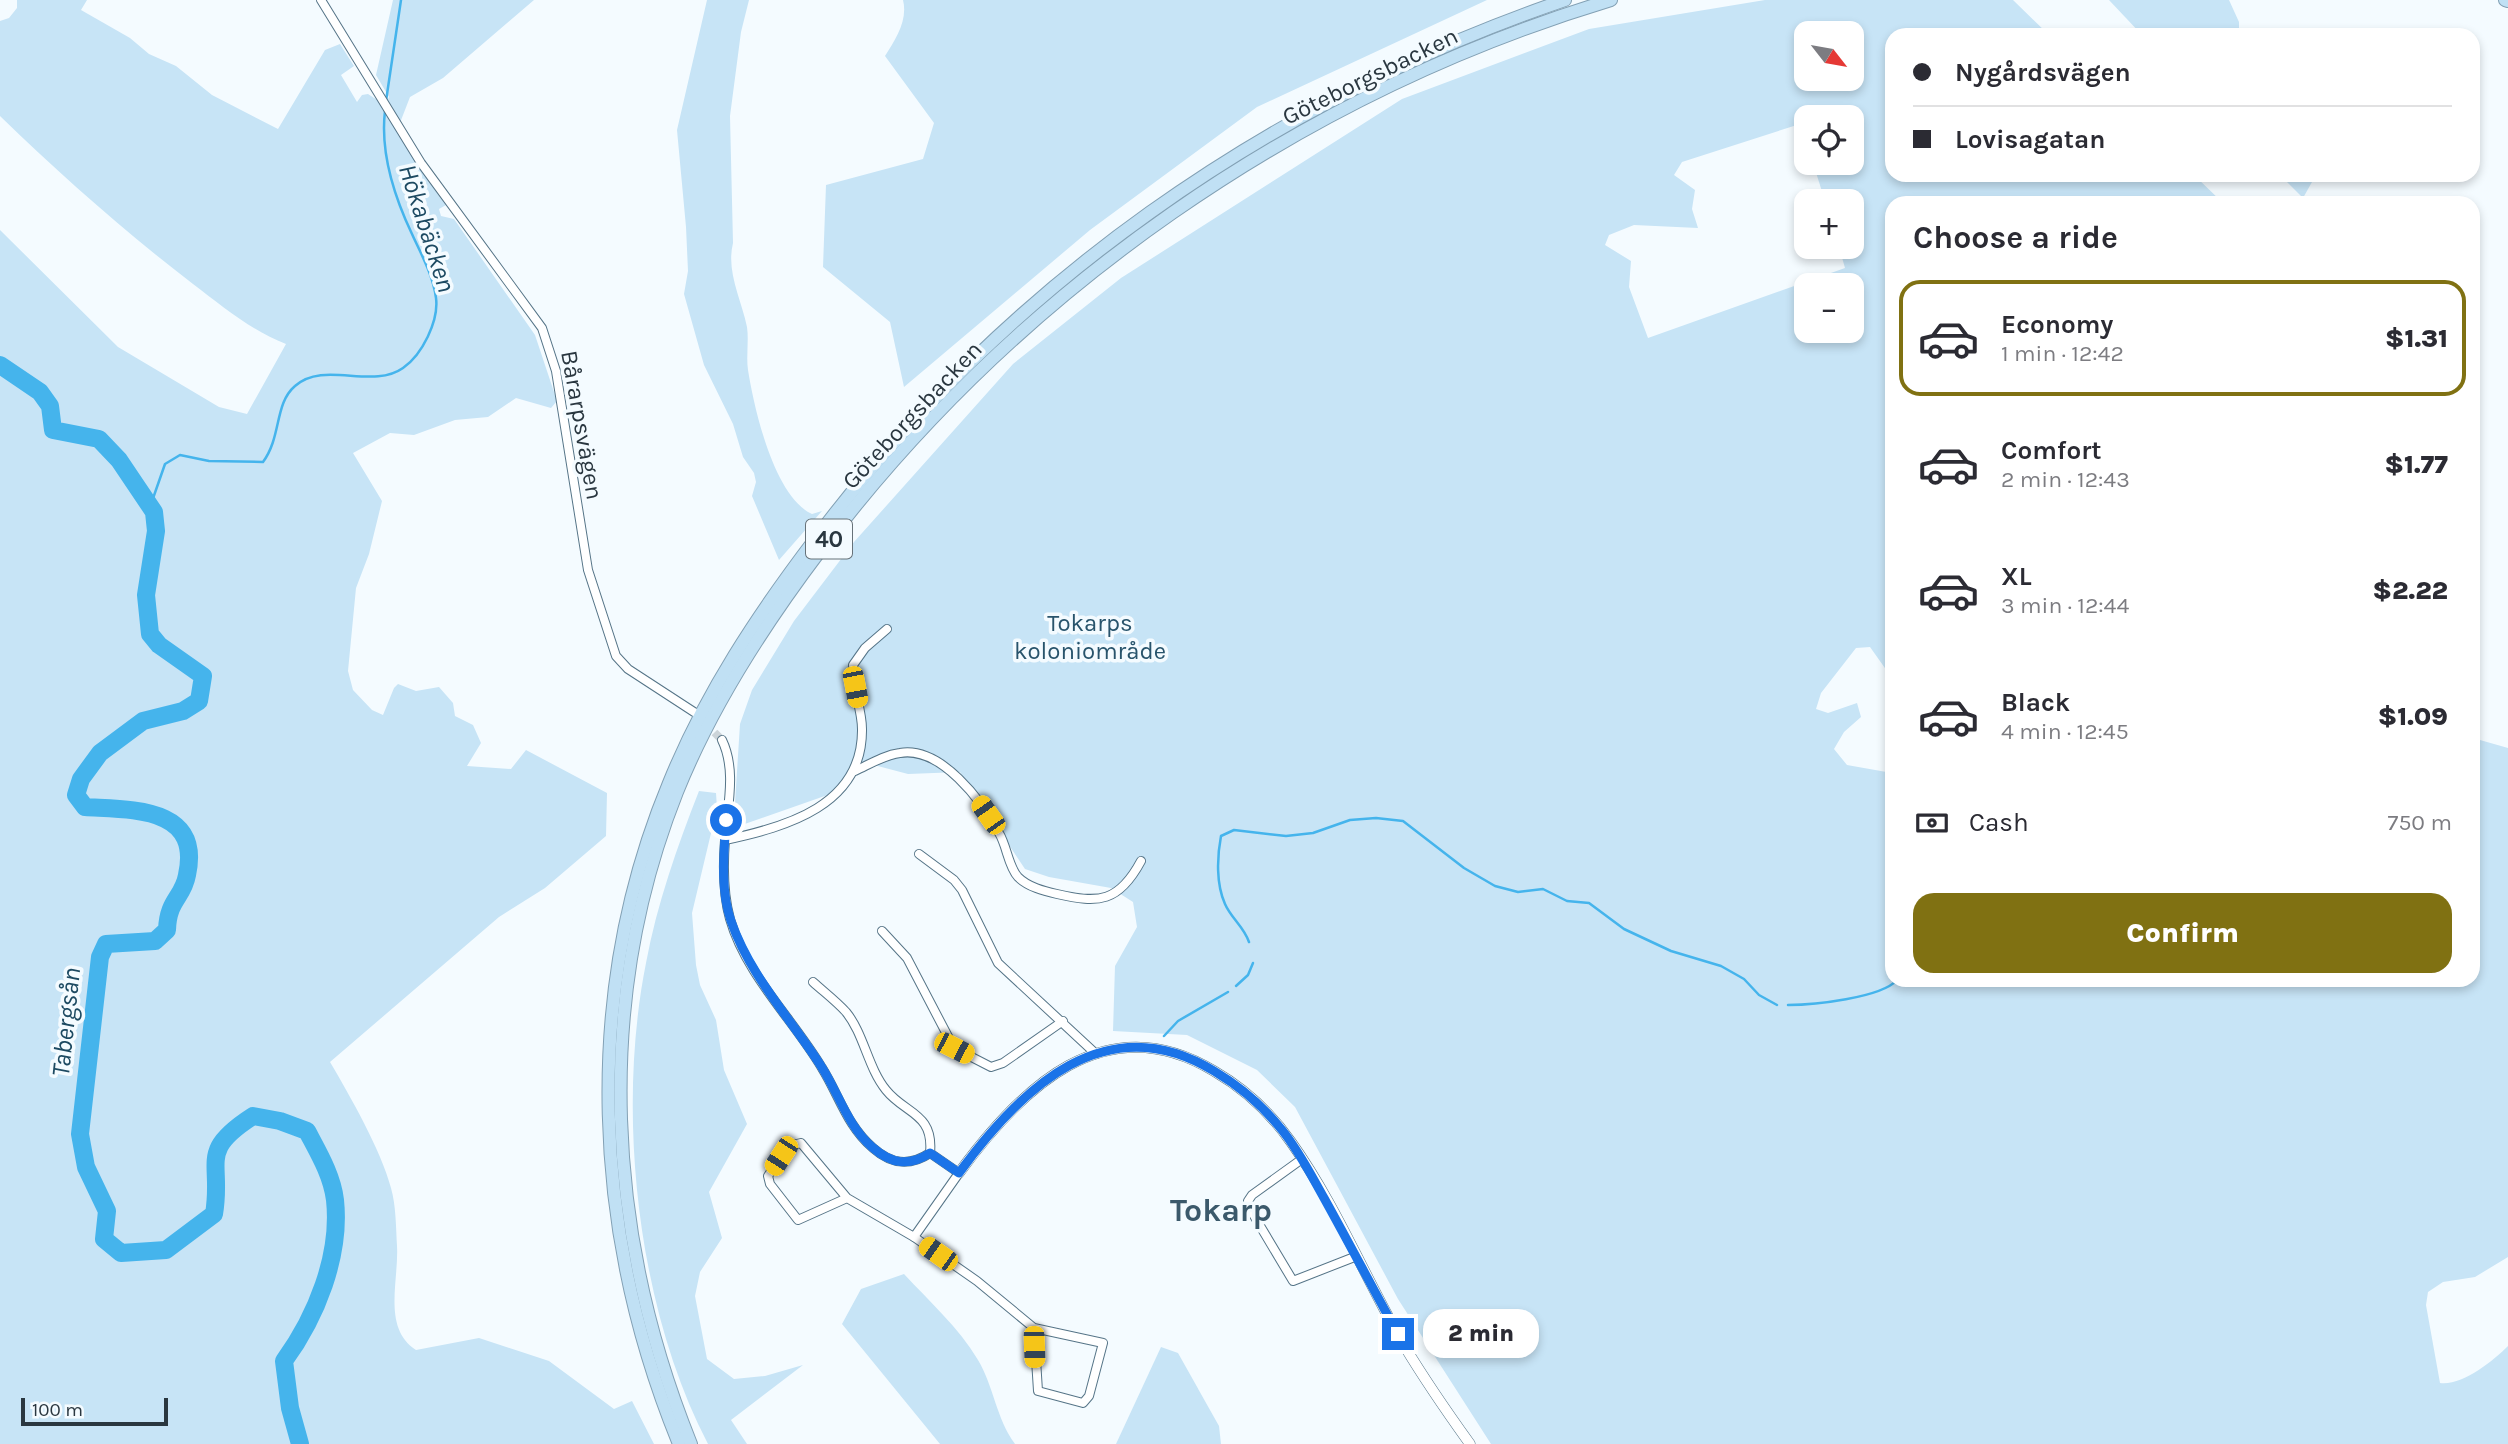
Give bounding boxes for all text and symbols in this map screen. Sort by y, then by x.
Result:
street label: Göteborgsbacken [1278,21,1462,131]
north arrow [1794,21,1864,91]
map controls [1794,21,1864,343]
text: Nygårdsvägen [1955,57,2131,88]
button: locate [1794,105,1864,175]
text: Lovisagatan [1955,124,2106,155]
water label: Hökabäcken [392,160,462,296]
button: + [1794,189,1864,259]
text: Choose a ride [1913,219,2118,256]
button: − [1794,273,1864,343]
icon: car [1917,307,1980,370]
text: Economy [2001,309,2113,340]
text: $1.31 [2385,323,2448,354]
street label: Göteborgsbacken [836,335,988,495]
text: 1 min · 12:42 [2001,340,2124,367]
street label: Bårarpsvägen [555,348,609,502]
icon: car [1917,433,1980,496]
text: Comfort [2001,435,2102,466]
text: $1.77 [2385,449,2448,480]
text: 2 min · 12:43 [2001,466,2130,493]
road number: 40 [806,520,852,558]
icon: car [1917,559,1980,622]
text: XL [2001,561,2032,592]
text: $2.22 [2373,575,2448,606]
text: 3 min · 12:44 [2001,592,2129,619]
park label: Tokarps koloniområde [1014,609,1166,665]
car [841,664,870,710]
icon: car [1917,685,1980,748]
text: Black [2001,687,2070,718]
text: $1.09 [2378,701,2448,732]
text: 4 min · 12:45 [2001,718,2129,745]
car [968,792,1009,838]
route start [710,804,742,836]
icon: cash [1913,804,1951,842]
text: Cash [1969,807,2029,838]
text: 750 m [2388,809,2452,836]
button: Confirm [1913,893,2452,973]
water label: Tabergsån [45,966,87,1078]
car [931,1029,978,1067]
car [761,1133,802,1179]
district label: Tokarp [1170,1192,1272,1229]
car [915,1233,962,1275]
callout: 2 min [1422,1310,1538,1358]
route end [1382,1318,1414,1350]
text: 2 min [1448,1320,1514,1347]
car [1023,1326,1046,1368]
scale bar [21,1395,168,1427]
text: 100 m [32,1399,83,1421]

